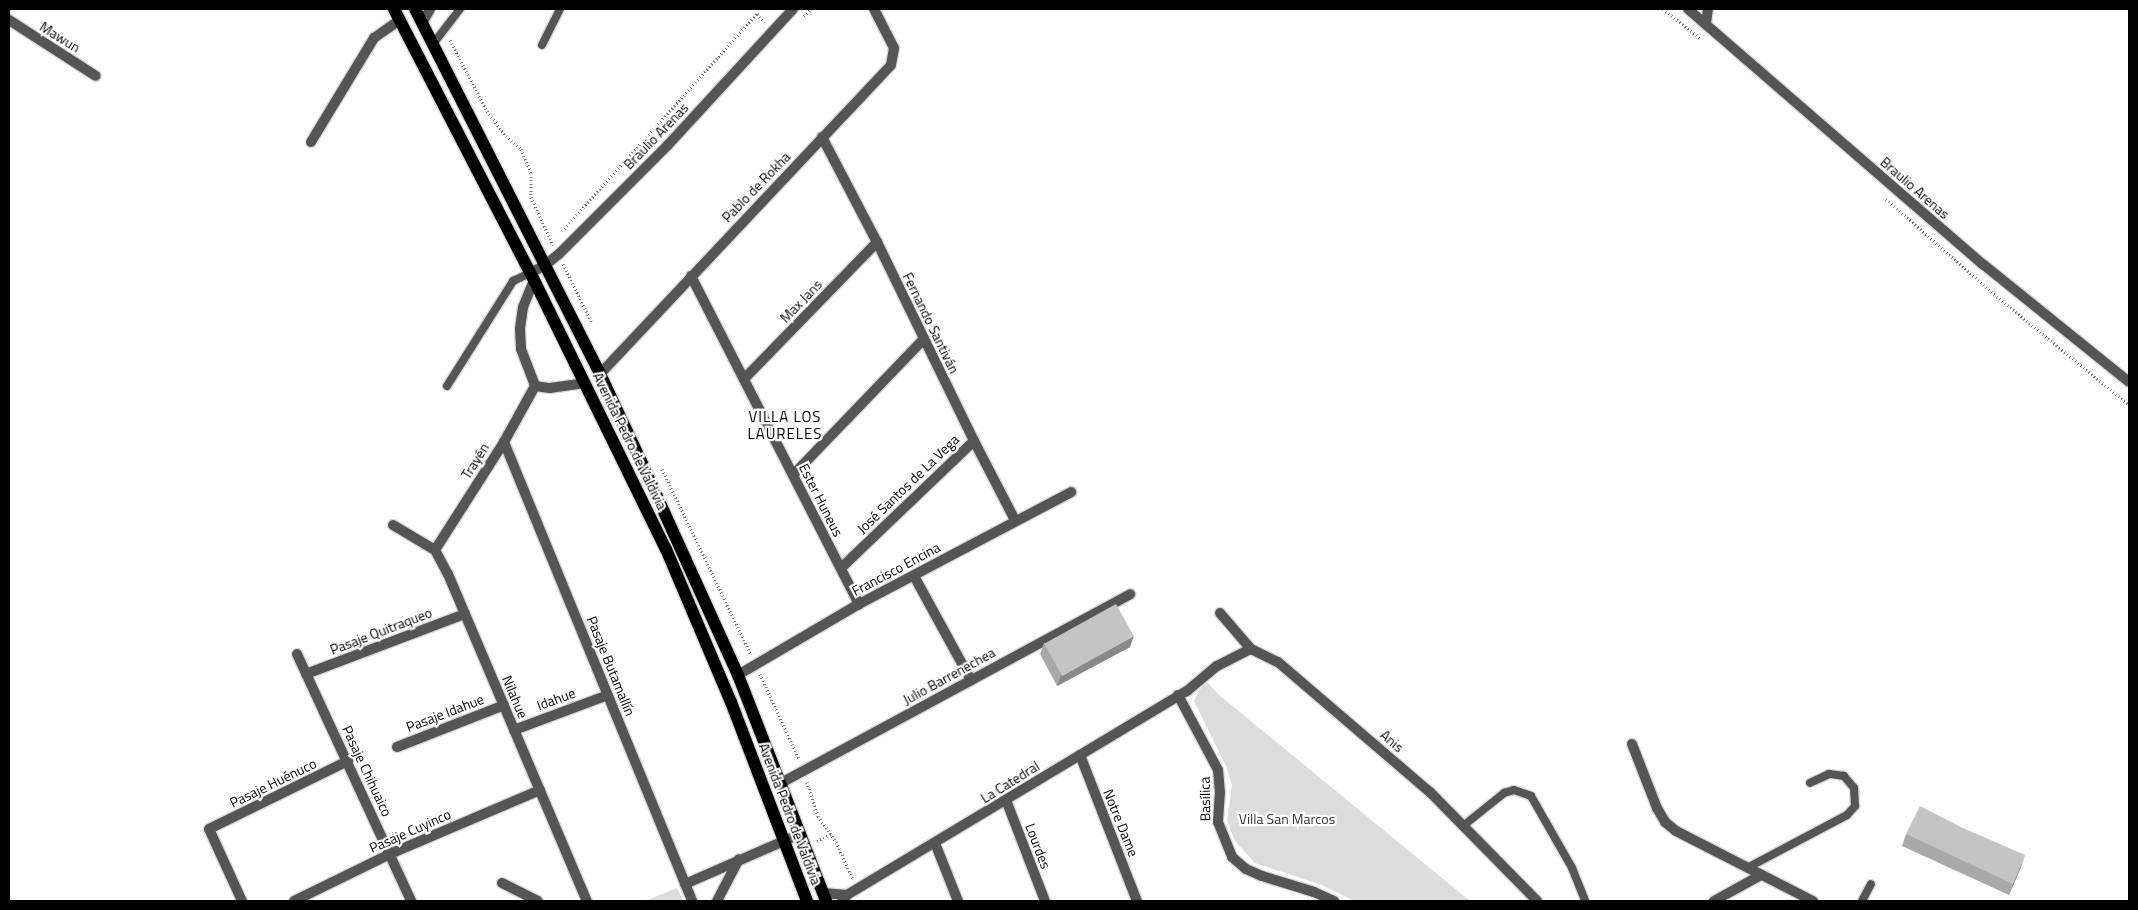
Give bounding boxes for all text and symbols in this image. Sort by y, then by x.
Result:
street label: Mawun [37,18,83,56]
street label: Braulio Arenas [620,99,692,173]
street label: Pablo de Rokha [718,148,794,226]
street label: Braulio Arenas [1877,153,1953,223]
street label: Fernando Santiván [899,270,963,376]
street label: Max Jans [776,276,826,326]
street label: Avenida Pedro de Valdivia [589,370,671,512]
district label: VILLA LOS LAURELES [747,407,823,442]
street label: José Santos de La Vega [853,431,963,537]
street label: Trayén [457,440,493,482]
street label: Ester Huneus [795,461,847,539]
street label: Francisco Encina [849,539,943,599]
street label: Pasaje Quitraqueo [328,604,434,658]
street label: Pasaje Butamallín [583,614,639,718]
street label: Julio Barrenechea [900,644,998,708]
street label: Nilahue [499,673,531,721]
street label: Idahue [534,684,578,714]
street label: Pasaje Idahue [404,691,486,735]
street label: Pasaje Chihuaico [339,723,395,819]
street label: Anis [1377,726,1407,756]
street label: Avenida Pedro de Valdivia [755,741,825,887]
street label: Pasaje Huénuco [227,755,319,811]
street label: La Catedral [978,757,1042,807]
street label: Basílica [1196,776,1214,822]
street label: Notre Dame [1100,787,1142,859]
street label: Pasaje Cuyinco [367,806,453,856]
park label: Villa San Marcos [1239,811,1335,827]
street label: Lourdes [1022,821,1054,871]

